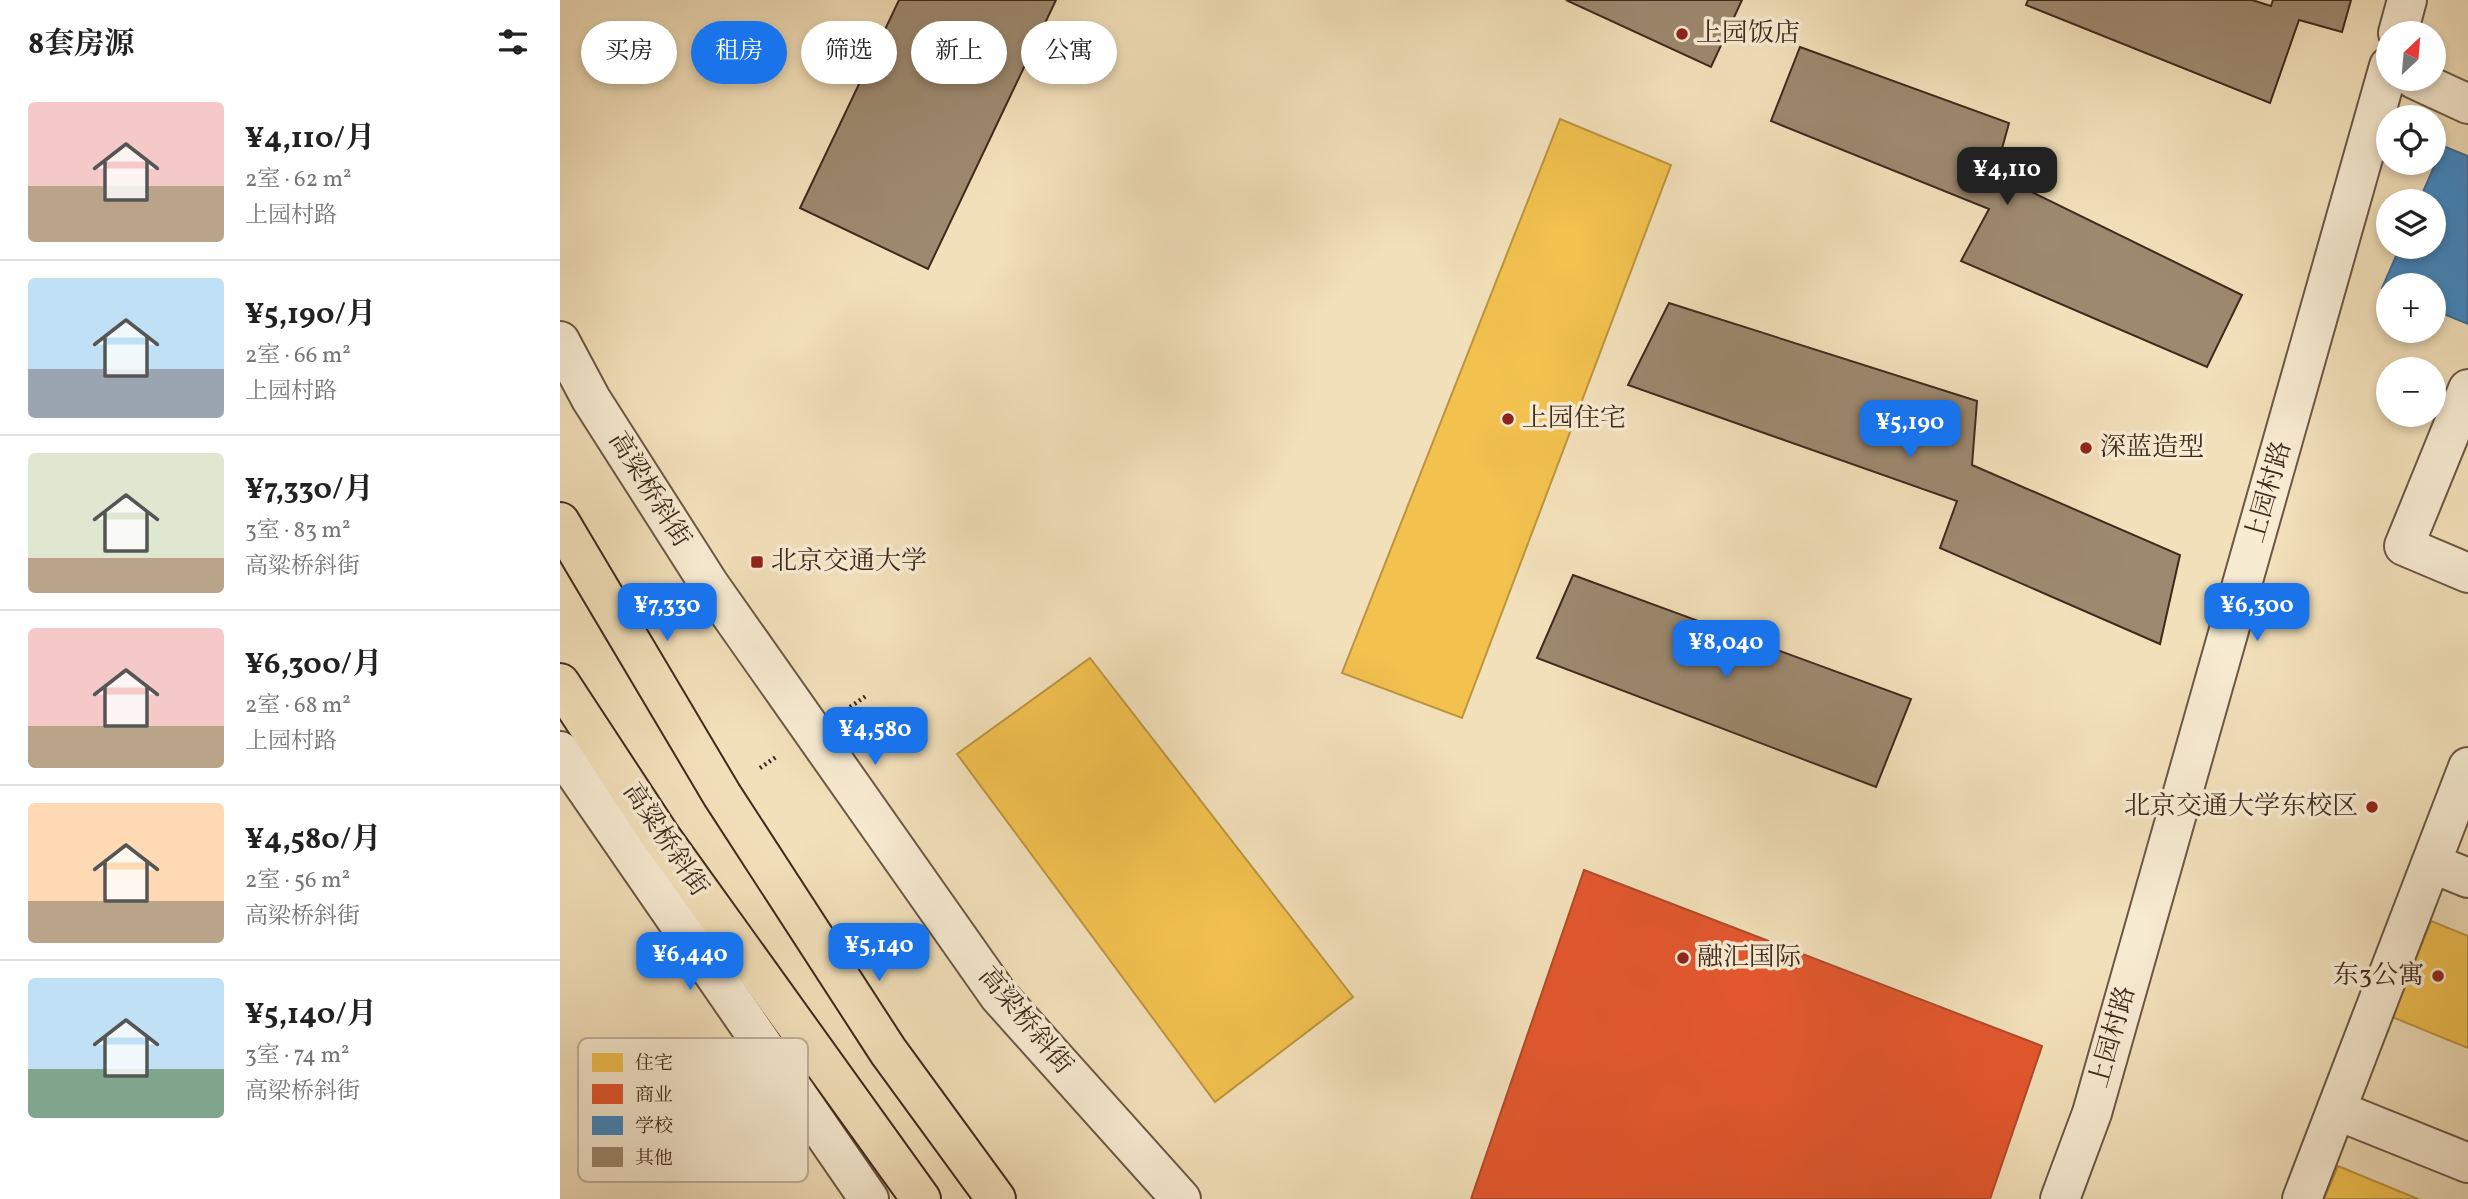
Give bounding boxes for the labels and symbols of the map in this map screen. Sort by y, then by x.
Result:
place label: 上园饭店 [1696,16,1800,52]
north arrow [2376,21,2446,91]
marker: 上园饭店 [1674,26,1690,42]
pin: ¥4,110 [1950,148,2064,207]
pin: ¥5,190 [1853,400,1967,460]
place label: 上园住宅 [1522,401,1626,437]
marker: 上园住宅 [1500,411,1516,427]
street label: 高梁桥斜街 [599,425,699,555]
place label: 深蓝造型 [2100,430,2204,466]
street label: 上园村路 [2237,437,2301,547]
marker: 深蓝造型 [2078,440,2094,456]
place label: 北京交通大学 [771,544,927,580]
marker: 北京交通大学 [749,554,765,570]
pin: ¥7,330 [610,584,724,643]
pin: ¥6,300 [2200,584,2314,643]
pin: ¥8,040 [1669,620,1783,680]
pin: ¥4,580 [818,708,932,767]
street label: 高粱桥斜街 [614,776,716,904]
place label: 北京交通大学东校区 [2124,789,2358,825]
marker: 北京交通大学东校区 [2364,799,2380,815]
pin: ¥5,140 [822,923,936,983]
pin: ¥6,440 [633,932,747,992]
place label: 融汇国际 [1697,940,1801,976]
marker: 融汇国际 [1675,950,1691,966]
place label: 东3公寓 [2333,958,2424,994]
street label: 高梁桥斜街 [969,960,1081,1082]
marker: 东3公寓 [2430,968,2446,984]
street label: 上园村路 [2081,982,2145,1092]
legend [578,1038,808,1182]
text: 住宅 [635,1051,673,1077]
text: 商业 [635,1083,673,1109]
text: 学校 [635,1114,673,1140]
text: 其他 [635,1146,673,1172]

